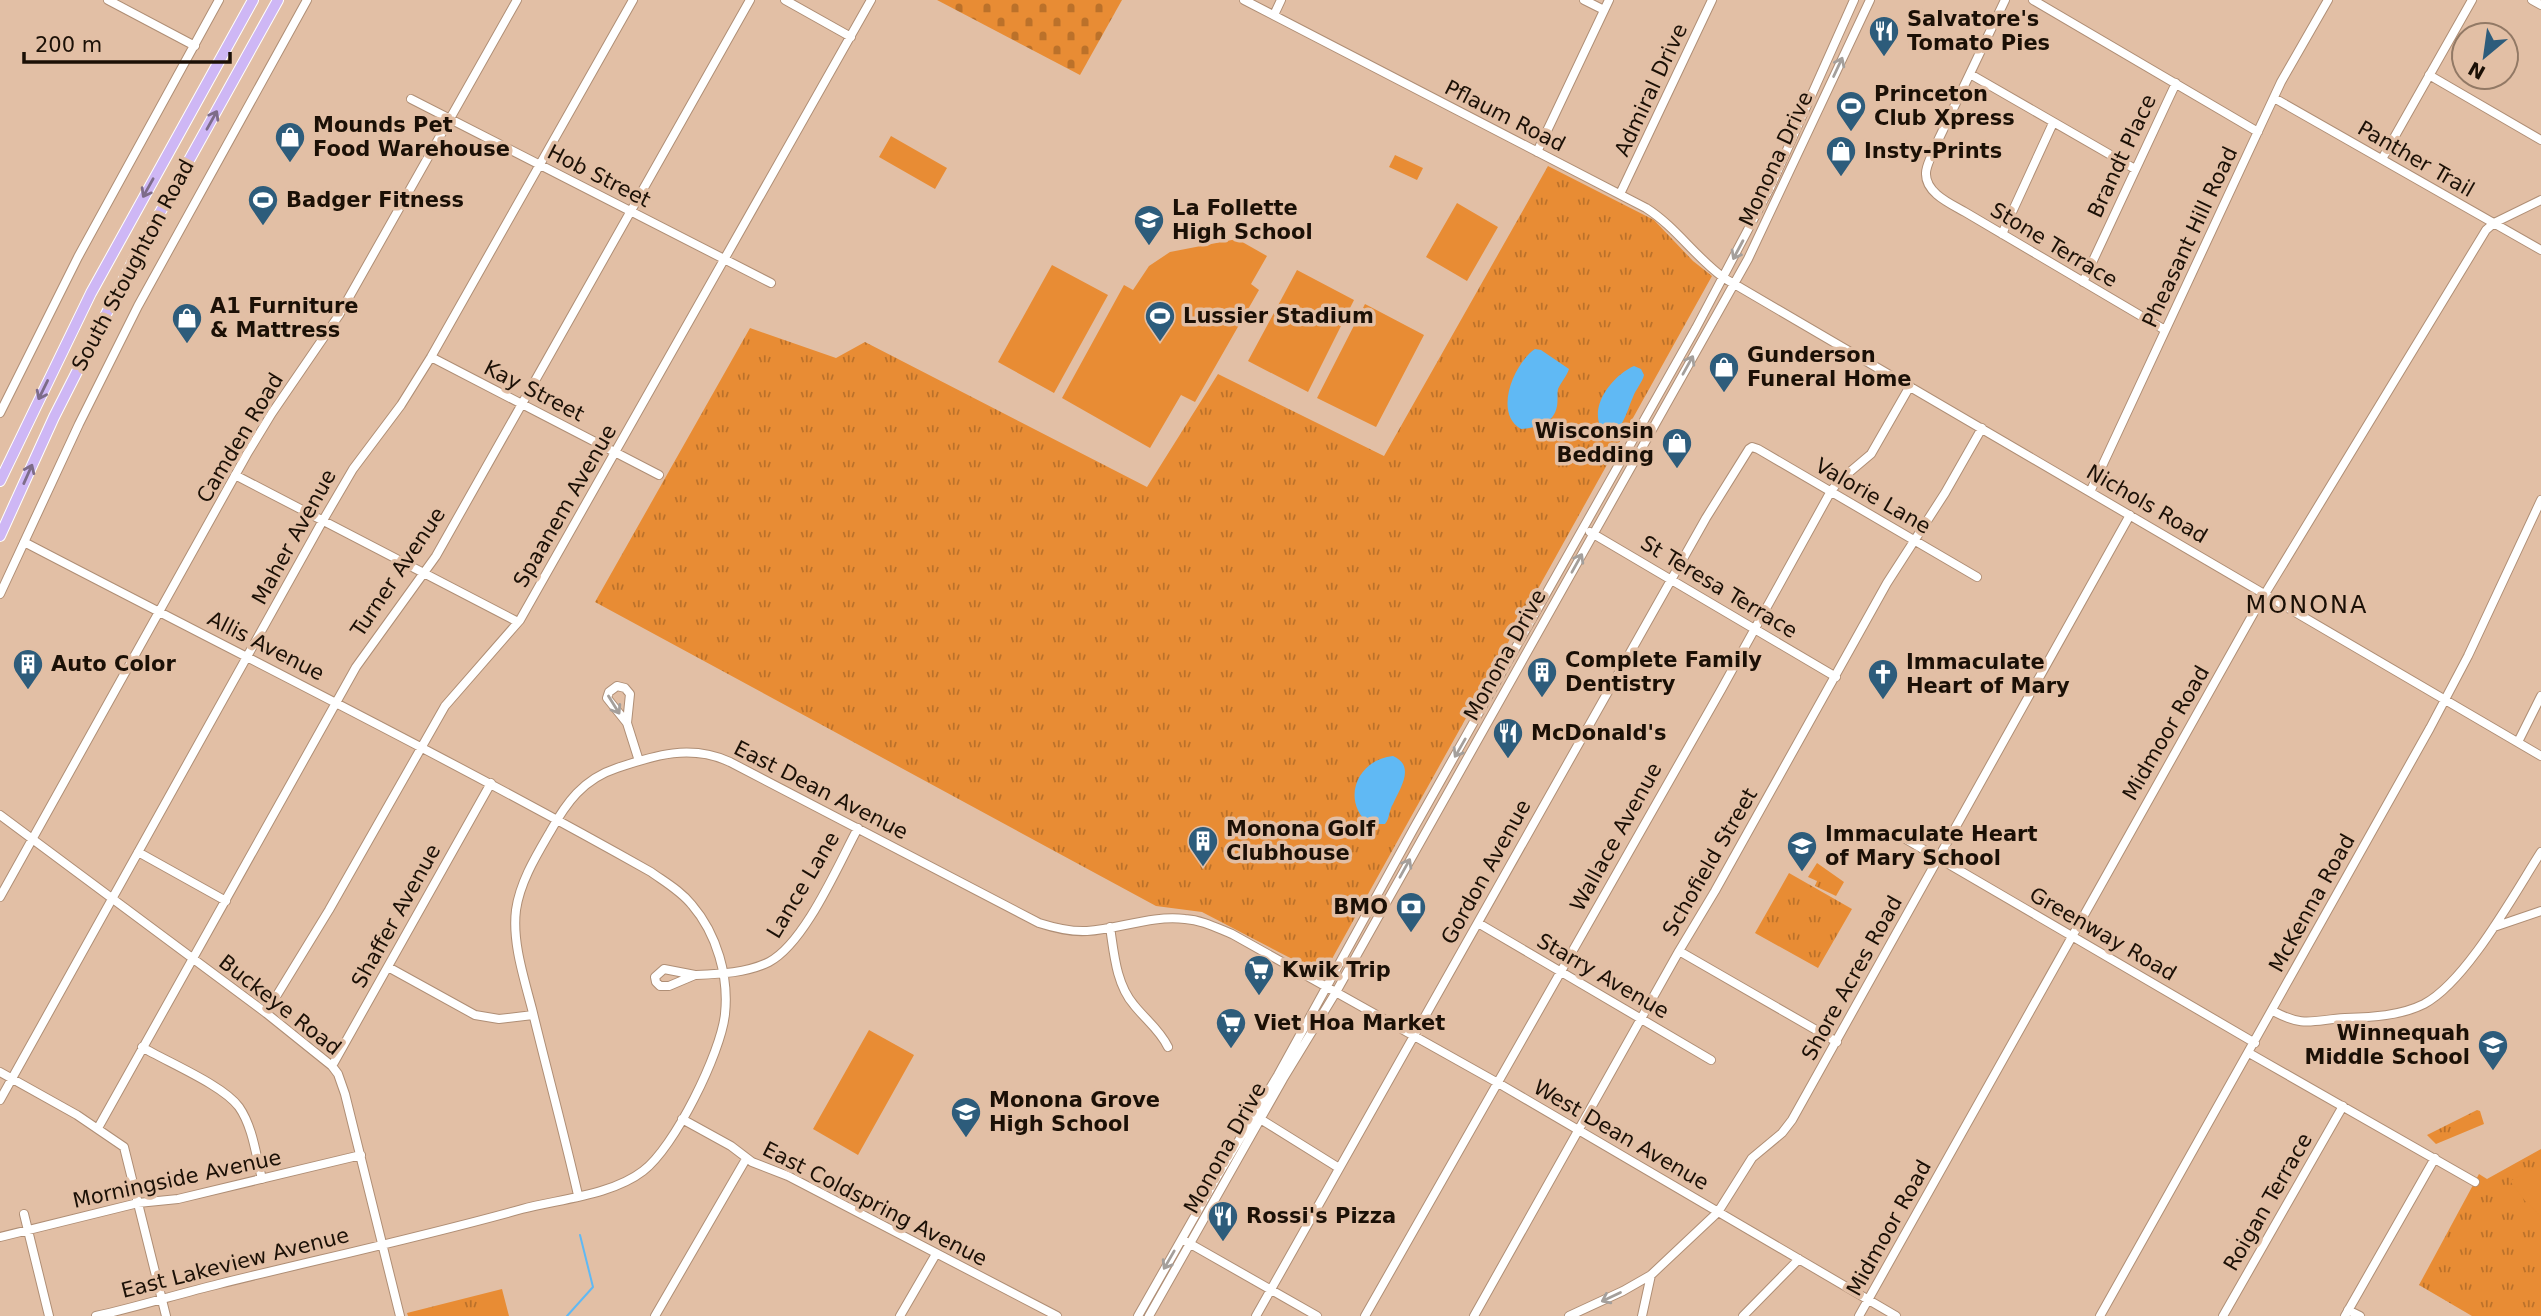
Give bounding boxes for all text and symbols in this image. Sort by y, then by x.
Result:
place label: Salvatore's Tomato Pies [1907,7,2050,55]
restaurant icon: Salvatore's Tomato Pies [1867,14,1901,58]
street label: Admiral Drive [1610,20,1692,160]
scale bar [24,21,231,65]
north arrow [2450,21,2520,91]
text: 200 m [35,33,102,57]
one-way arrow [1832,57,1845,78]
text: N [2464,57,2489,84]
street label: Pflaum Road [1441,75,1569,157]
place label: Princeton Club Xpress [1874,82,2015,130]
street label: Monona Drive [1734,88,1818,230]
sports icon: Princeton Club Xpress [1834,89,1868,133]
street label: Brandt Place [2083,91,2161,221]
one-way arrow [205,110,219,130]
place label: Mounds Pet Food Warehouse [313,113,510,161]
street label: Panther Trail [2353,116,2479,202]
shop icon: Mounds Pet Food Warehouse [273,120,307,164]
shop icon: Insty-Prints [1824,134,1858,178]
place label: Insty-Prints [1864,139,2002,163]
street label: Hob Street [543,140,655,212]
street label: Pheasant Hill Road [2138,143,2242,331]
street label: South Stoughton Road [67,155,199,375]
one-way arrow [141,177,154,198]
sports icon: Badger Fitness [246,183,280,227]
place label: Badger Fitness [286,188,464,212]
place label: La Follette High School [1172,196,1313,244]
street label: Stone Terrace [1986,198,2122,292]
school or university icon: La Follette High School [1132,203,1166,247]
one-way arrow [1731,239,1744,260]
place label: A1 Furniture & Mattress [210,294,359,342]
sports icon: Lussier Stadium [1143,299,1177,343]
shop icon: A1 Furniture & Mattress [170,301,204,345]
place label: Lussier Stadium [1183,304,1374,328]
place label: Gunderson Funeral Home [1747,343,1912,391]
shop icon: Gunderson Funeral Home [1707,350,1741,394]
one-way arrow [1682,355,1695,376]
street label: Kay Street [480,356,588,426]
street label: Camden Road [192,369,288,507]
one-way arrow [36,379,49,400]
place label: Wisconsin Bedding [1535,419,1654,467]
street label: Spaanem Avenue [509,420,621,592]
shop icon: Wisconsin Bedding [1660,426,1694,470]
street label: Valorie Lane [1811,453,1935,539]
street label: Nichols Road [2082,460,2212,548]
one-way arrow [22,464,35,485]
street label: Maher Avenue [247,465,341,609]
street label: Turner Avenue [345,503,450,642]
street label: St Teresa Terrace [1636,531,1802,643]
one-way arrow [1570,554,1584,574]
street label: Monona Drive [1459,585,1551,725]
district label: MONONA [2246,591,2368,619]
street label: Allis Avenue [204,606,328,686]
building icon: Auto Color [11,647,45,691]
place label: Complete Family Dentistry [1565,648,1762,696]
place label: Immaculate Heart of Mary [1906,650,2070,698]
place label: Auto Color [51,652,176,676]
building icon: Complete Family Dentistry [1525,655,1559,699]
church icon: Immaculate Heart of Mary [1866,657,1900,701]
street label: Midmoor Road [2118,661,2214,805]
one-way arrow [606,695,621,714]
restaurant icon: McDonald's [1491,716,1525,760]
place label: McDonald's [1531,721,1667,745]
street label: East Dean Avenue [730,736,912,844]
one-way arrow [1453,737,1466,758]
street label: Wallace Avenue [1565,759,1667,915]
street label: Schofield Street [1658,784,1762,940]
street label: Gordon Avenue [1436,796,1536,948]
place label: Monona Golf Clubhouse [1226,817,1376,865]
place label: Immaculate Heart of Mary School [1825,822,2038,870]
building icon: Monona Golf Clubhouse [1186,824,1220,868]
street label: Lance Lane [762,827,844,943]
school or university icon: Immaculate Heart of Mary School [1785,829,1819,873]
street label: McKenna Road [2264,830,2360,976]
street label: Shaffer Avenue [347,840,445,992]
one-way arrow [1398,859,1412,879]
street label: Greenway Road [2025,882,2181,986]
bank icon: BMO [1394,890,1428,934]
street label: Shore Acres Road [1797,892,1907,1064]
place label: BMO [1333,895,1388,919]
street label: Starry Avenue [1533,928,1673,1024]
street label: Buckeye Road [214,950,346,1060]
supermarket icon: Kwik Trip [1242,953,1276,997]
place label: Kwik Trip [1282,958,1391,982]
supermarket icon: Viet Hoa Market [1214,1006,1248,1050]
place label: Viet Hoa Market [1254,1011,1445,1035]
place label: Winnequah Middle School [2305,1021,2470,1069]
school or university icon: Winnequah Middle School [2476,1028,2510,1072]
street label: West Dean Avenue [1529,1075,1713,1195]
street label: Monona Drive [1179,1078,1271,1218]
place label: Monona Grove High School [989,1088,1160,1136]
school or university icon: Monona Grove High School [949,1095,983,1139]
street label: Roigan Terrace [2219,1129,2317,1275]
street label: East Coldspring Avenue [759,1137,991,1271]
street label: Morningside Avenue [70,1145,284,1213]
street label: Midmoor Road [1842,1156,1936,1300]
restaurant icon: Rossi's Pizza [1206,1199,1240,1243]
place label: Rossi's Pizza [1246,1204,1396,1228]
street label: East Lakeview Avenue [119,1223,351,1303]
one-way arrow [1162,1250,1176,1270]
one-way arrow [1601,1291,1622,1304]

